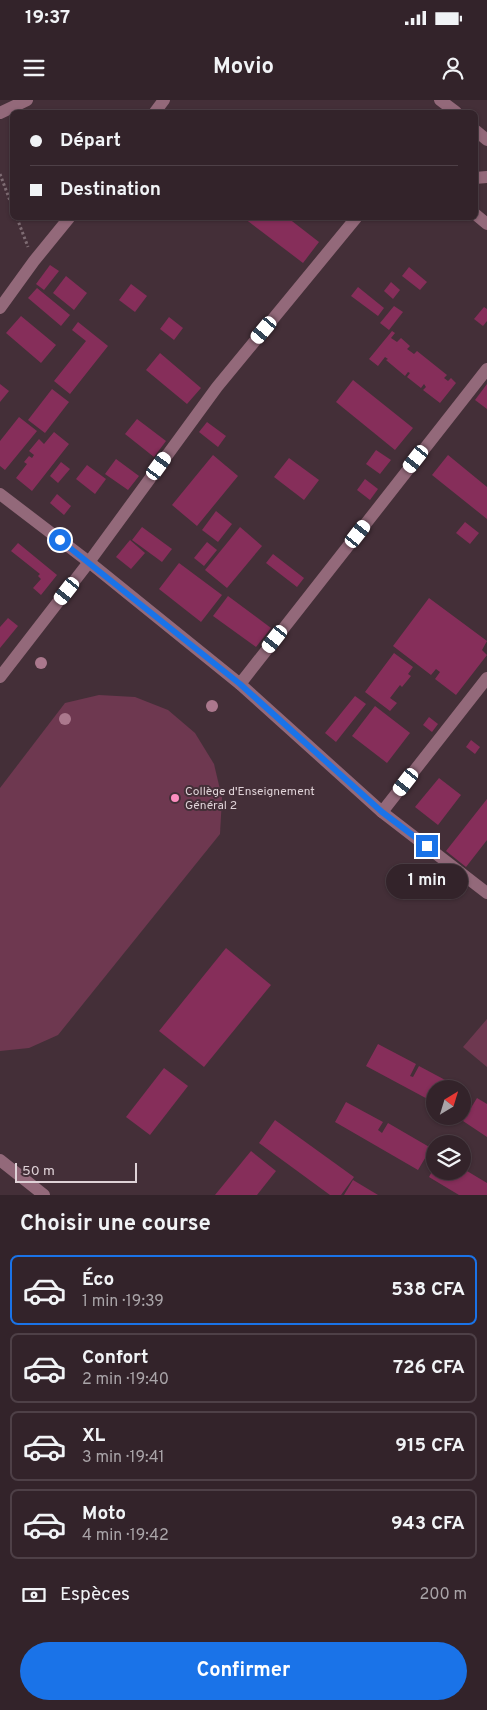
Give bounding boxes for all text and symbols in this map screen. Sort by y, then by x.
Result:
text: 19:37 [25,6,70,30]
icon: menu [20,54,48,82]
text: Movio [213,54,274,81]
icon: person [439,54,467,82]
text: Départ [60,129,121,153]
text: Destination [60,178,161,202]
car [248,314,279,346]
car [400,443,431,475]
car [144,449,173,483]
car [342,518,373,550]
route start [49,529,71,551]
car [51,575,82,607]
car [259,623,290,655]
car [390,766,421,798]
place label: Collège d'Enseignement Général 2 [185,784,315,814]
marker: Collège d'Enseignement Général 2 [169,792,181,804]
route end [416,835,438,857]
callout: 1 min [386,864,468,898]
text: 1 min [408,871,446,891]
north arrow [426,1080,471,1125]
map controls [426,1080,471,1180]
button: layers [426,1135,471,1180]
scale bar [15,1160,138,1183]
text: 50 m [22,1163,55,1180]
text: Choisir une course [20,1211,211,1238]
icon: car [22,1268,67,1313]
text: Éco [82,1268,114,1292]
text: 538 CFA [391,1278,465,1302]
text: 1 min · 19:39 [82,1292,164,1312]
icon: car [22,1346,67,1391]
text: Confort [82,1346,148,1370]
text: 726 CFA [393,1356,465,1380]
text: 2 min · 19:40 [82,1370,169,1390]
icon: car [22,1424,67,1469]
text: XL [82,1424,105,1448]
text: 915 CFA [395,1434,465,1458]
text: 3 min · 19:41 [82,1448,165,1468]
icon: car [22,1502,67,1547]
text: Moto [82,1502,126,1526]
text: 943 CFA [391,1512,465,1536]
text: 4 min · 19:42 [82,1526,169,1546]
icon: cash [20,1581,48,1609]
text: Espèces [60,1583,130,1607]
text: 200 m [419,1585,467,1605]
button: Confirmer [20,1642,467,1700]

